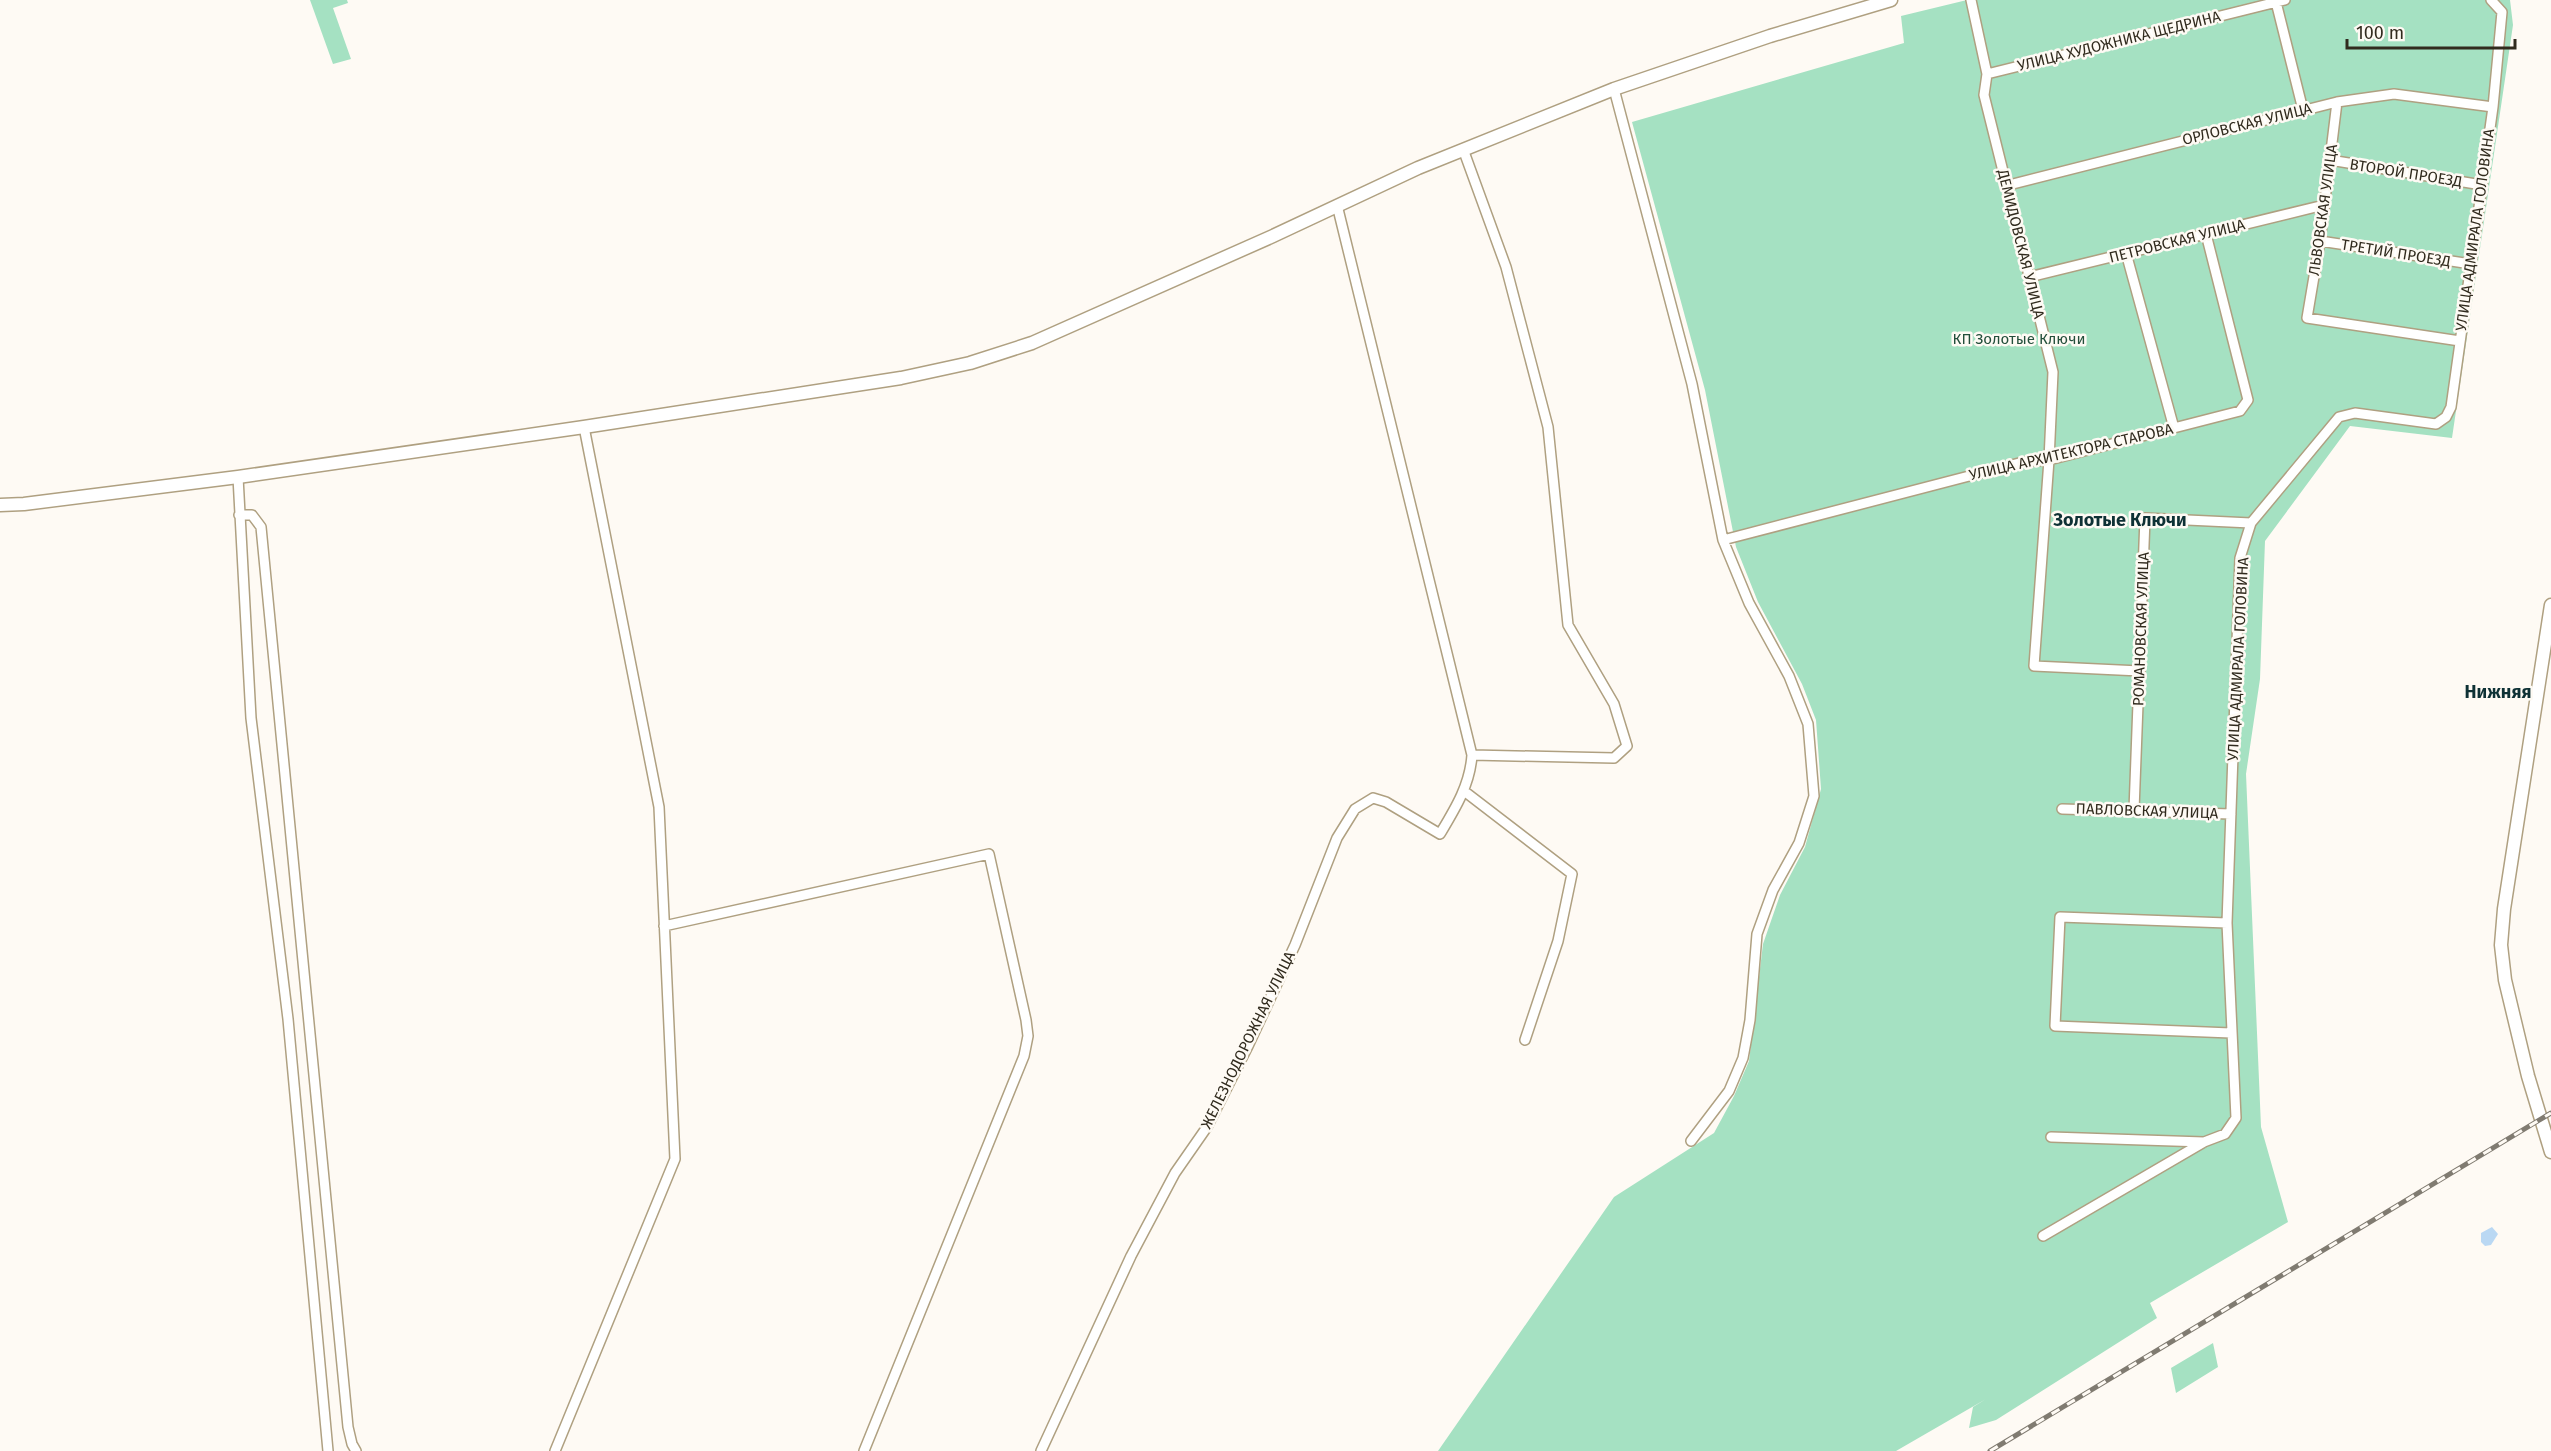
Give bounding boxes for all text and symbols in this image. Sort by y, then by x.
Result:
street label: УЛИЦА ХУДОЖНИКА ЩЕДРИНА [2016,7,2223,75]
scale bar [2347,12,2515,50]
text: 100 m [2356,22,2404,44]
street label: ОРЛОВСКАЯ УЛИЦА [2180,99,2314,149]
street label: УЛИЦА АДМИРАЛА ГОЛОВИНА [2452,127,2498,332]
street label: ЛЬВОВСКАЯ УЛИЦА [2305,143,2341,277]
street label: ВТОРОЙ ПРОЕЗД [2348,155,2464,191]
street label: ДЕМИДОВСКАЯ УЛИЦА [1994,167,2048,321]
street label: ПЕТРОВСКАЯ УЛИЦА [2107,215,2247,267]
street label: ТРЕТИЙ ПРОЕЗД [2340,235,2452,271]
park label: КП Золотые Ключи [1953,330,2085,348]
street label: УЛИЦА АРХИТЕКТОРА СТАРОВА [1967,420,2175,484]
district label: Золотые Ключи [2052,509,2187,531]
street label: РОМАНОВСКАЯ УЛИЦА [2129,551,2153,706]
street label: УЛИЦА АДМИРАЛА ГОЛОВИНА [2224,556,2252,761]
district label: Нижняя [2465,681,2531,703]
street label: ПАВЛОВСКАЯ УЛИЦА [2075,800,2219,822]
street label: ЖЕЛЕЗНОДОРОЖНАЯ УЛИЦА [1197,948,1299,1132]

